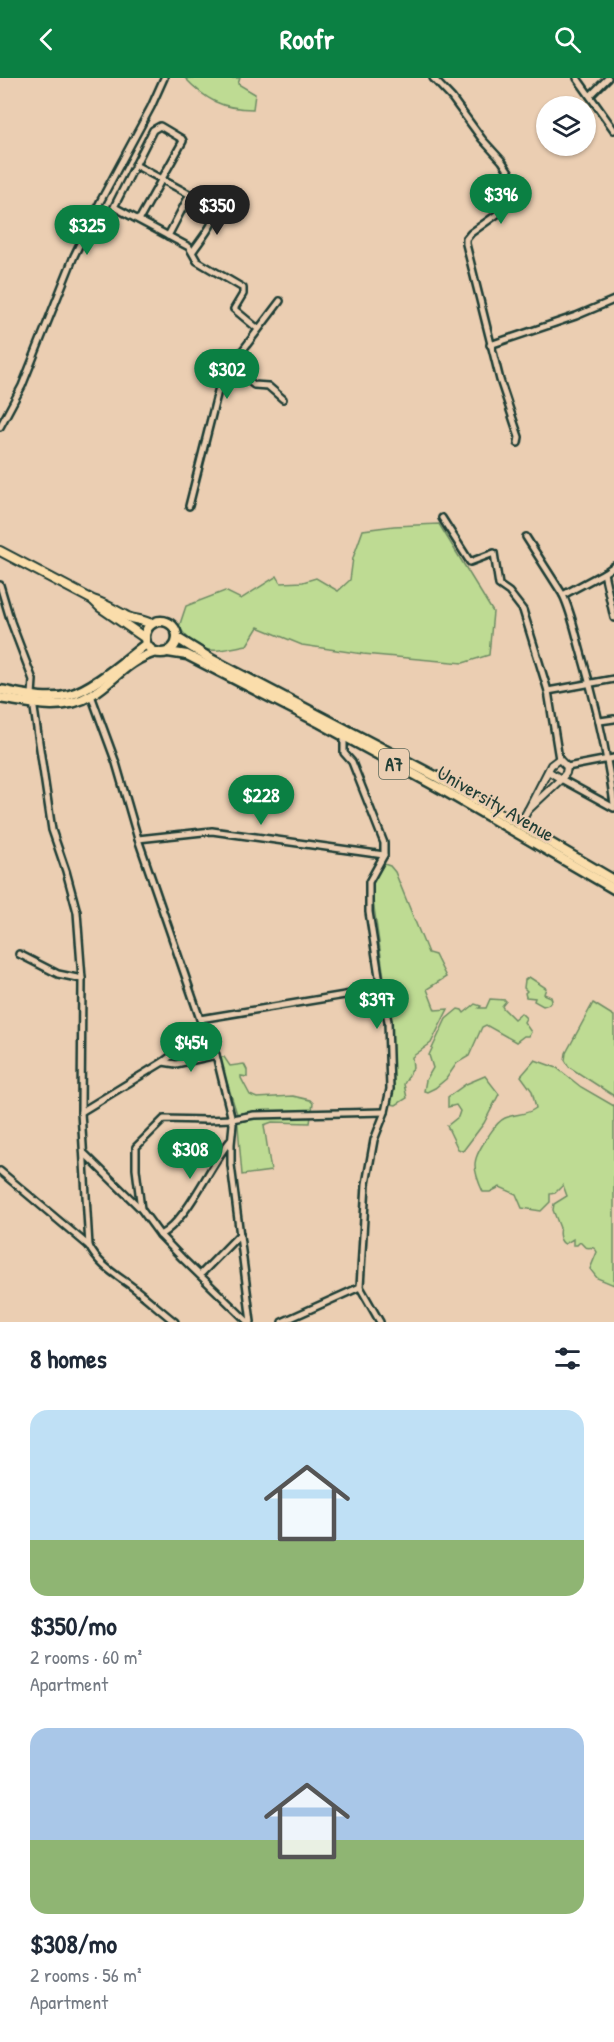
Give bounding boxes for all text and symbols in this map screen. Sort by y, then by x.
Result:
text: Roofr [280,21,334,57]
icon: back [30,23,63,56]
icon: search [551,23,584,56]
map controls [536,96,596,156]
button: layers [536,96,596,156]
pin: $396 [465,174,537,225]
text: $396 [484,180,518,207]
pin: $350 [181,185,253,236]
text: $350 [199,191,235,218]
pin: $325 [51,205,123,256]
text: $325 [69,211,105,238]
pin: $302 [191,349,263,400]
text: $302 [208,355,246,382]
road number: A7 [379,749,409,779]
street label: University Avenue [433,759,560,847]
pin: $228 [225,775,297,826]
text: $228 [242,781,280,808]
pin: $397 [341,979,413,1030]
text: $397 [359,985,395,1012]
pin: $454 [155,1022,227,1073]
text: $454 [174,1028,208,1055]
pin: $308 [154,1129,226,1180]
text: $308 [172,1135,208,1162]
text: 8 homes [30,1341,107,1376]
icon: filters [551,1342,584,1375]
icon: home [253,1449,361,1557]
text: $350/mo [30,1608,117,1643]
text: 2 rooms · 60 m² [30,1643,142,1670]
text: Apartment [30,1670,108,1697]
icon: home [253,1767,361,1875]
text: $308/mo [30,1926,117,1961]
text: 2 rooms · 56 m² [30,1961,142,1988]
text: Apartment [30,1988,108,2015]

